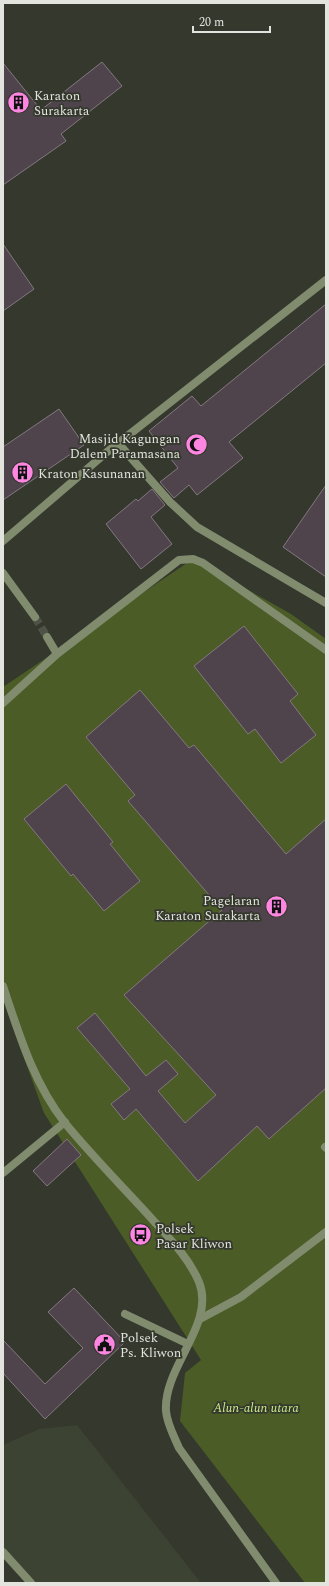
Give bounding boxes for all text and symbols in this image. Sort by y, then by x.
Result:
scale bar [193,8,270,34]
text: 20 m [199,13,224,32]
place label: Karaton Surakarta [34,86,90,121]
building icon: Karaton Surakarta [6,89,32,115]
place label: Masjid Kagungan Dalem Paramasana [70,429,181,464]
mosque icon: Masjid Kagungan Dalem Paramasana [183,432,209,458]
building icon: Kraton Kasunanan [10,460,36,486]
place label: Kraton Kasunanan [38,464,146,484]
place label: Pagelaran Karaton Surakarta [155,891,261,926]
building icon: Pagelaran Karaton Surakarta [263,894,289,920]
place label: Polsek Pasar Kliwon [156,1219,233,1254]
bus stop icon: Polsek Pasar Kliwon [127,1222,153,1248]
place label: Polsek Ps. Kliwon [120,1328,182,1363]
public building icon: Polsek Ps. Kliwon [91,1331,117,1357]
park label: Alun-alun utara [212,1398,299,1418]

